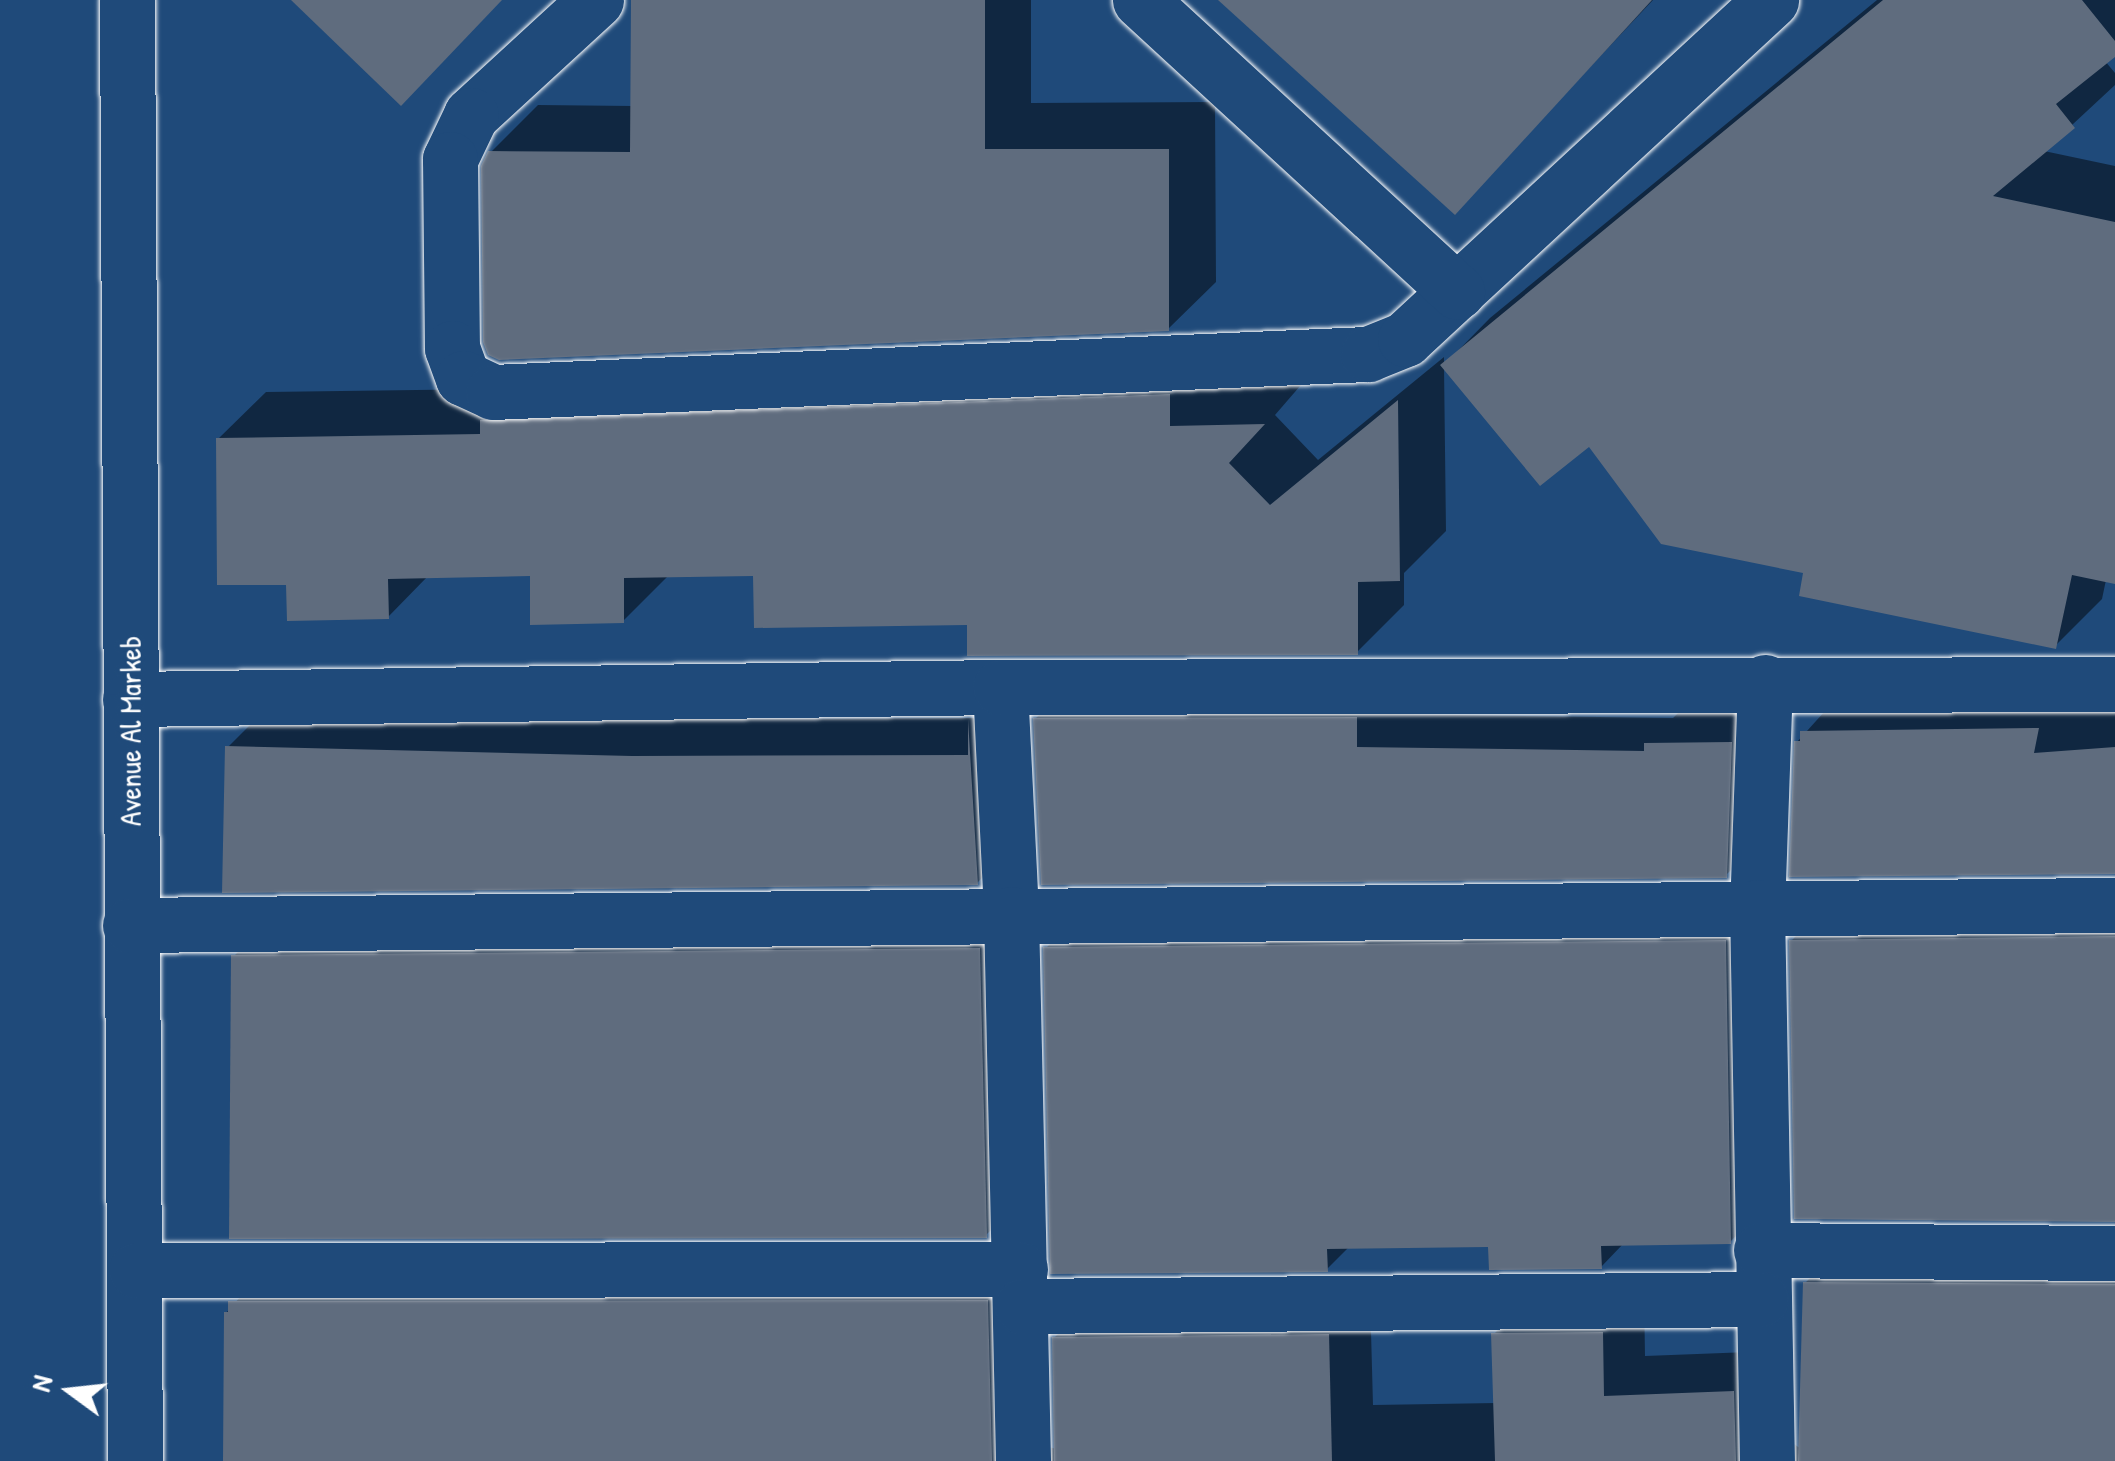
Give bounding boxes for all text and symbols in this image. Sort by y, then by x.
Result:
street label: Avenue Al Markeb [112,636,148,826]
north arrow [20,1341,120,1441]
text: N [21,1371,61,1395]

